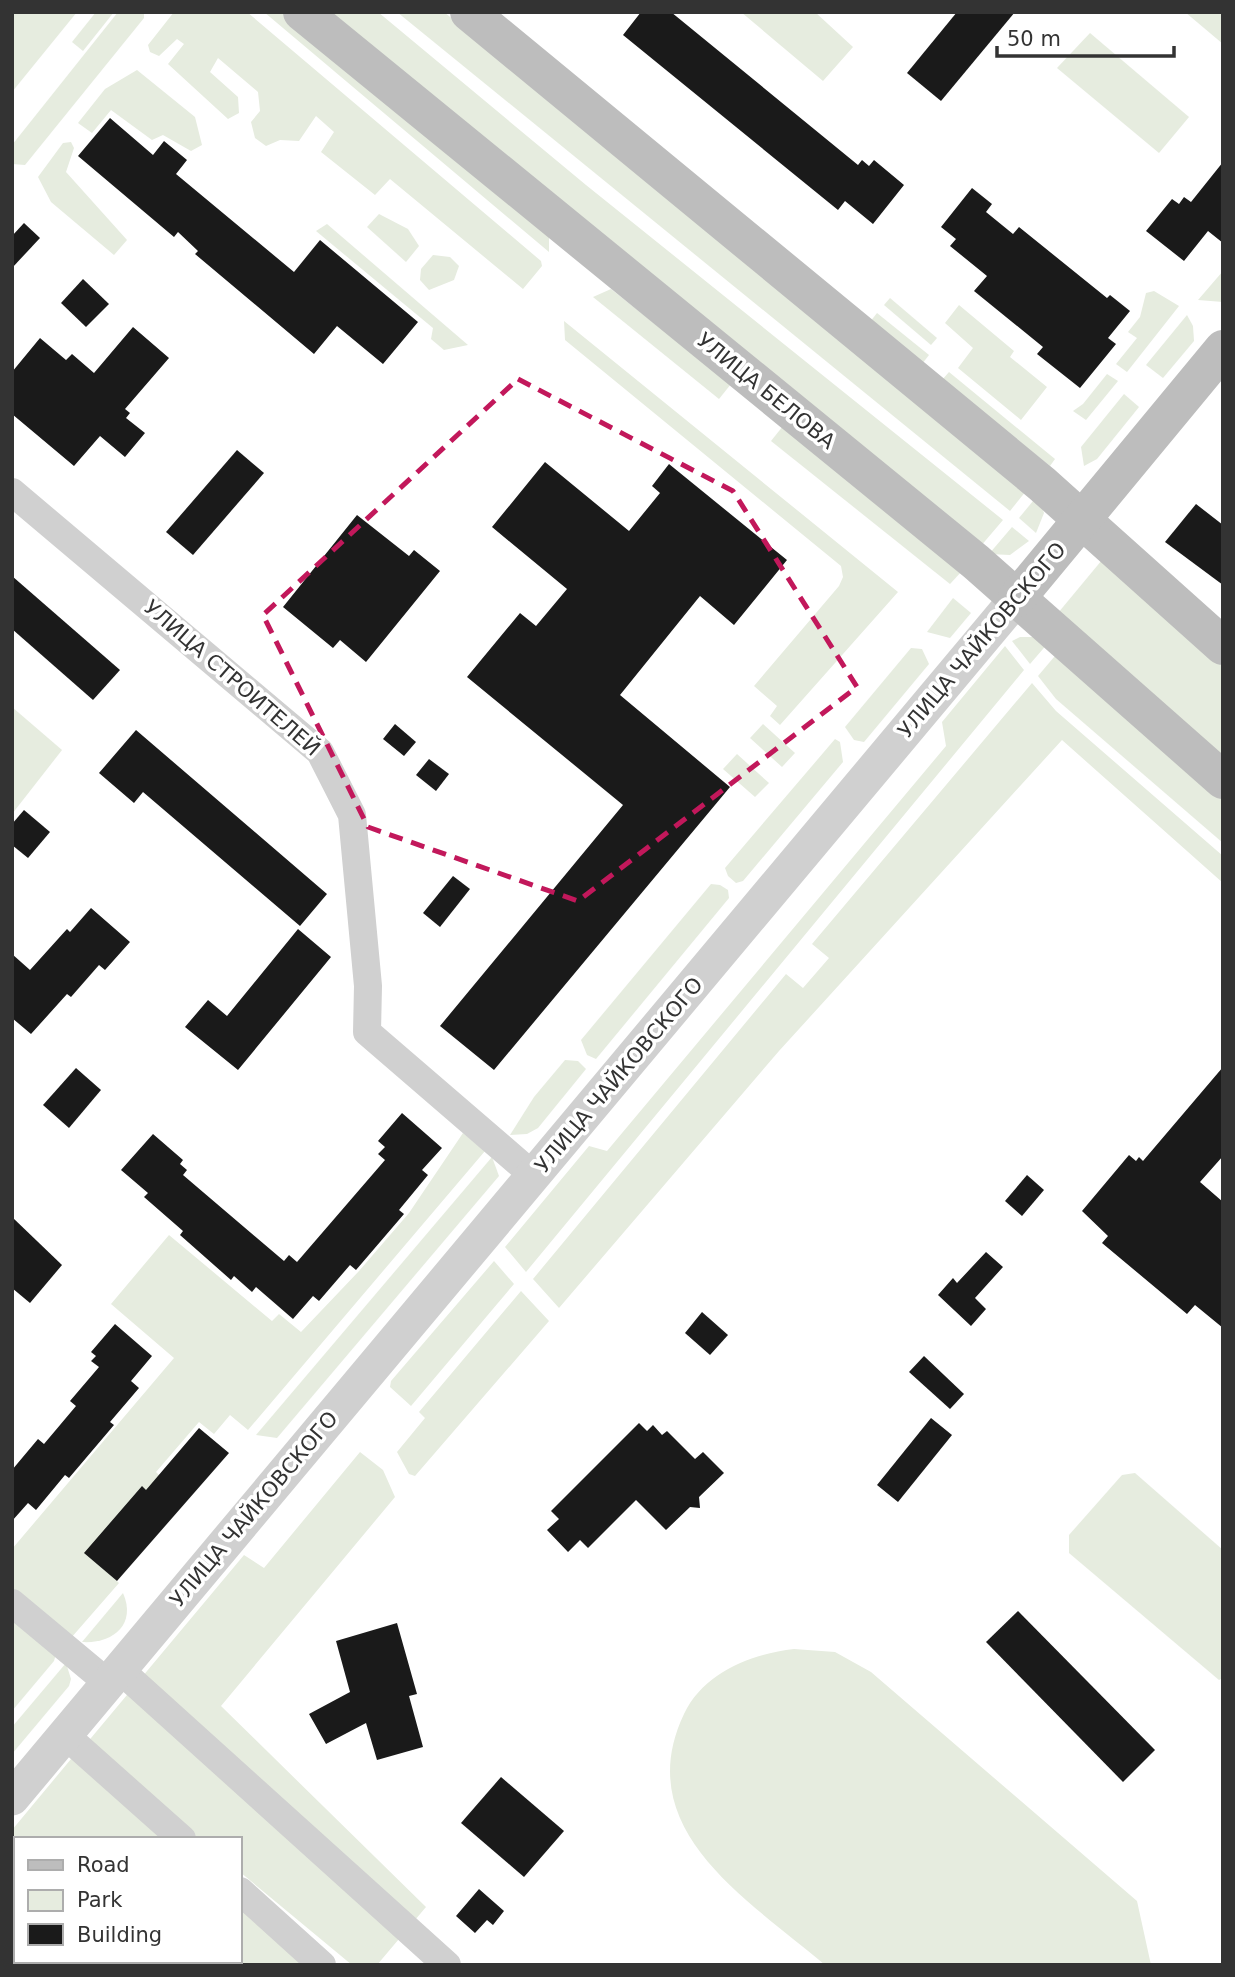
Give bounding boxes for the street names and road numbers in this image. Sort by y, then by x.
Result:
street label: УЛИЦА БЕЛОВА [692,328,840,454]
street label: УЛИЦА ЧАЙКОВСКОГО [893,537,1071,742]
street label: УЛИЦА СТРОИТЕЛЕЙ [139,594,325,761]
street label: УЛИЦА ЧАЙКОВСКОГО [530,972,708,1177]
street label: УЛИЦА ЧАЙКОВСКОГО [165,1406,343,1611]

